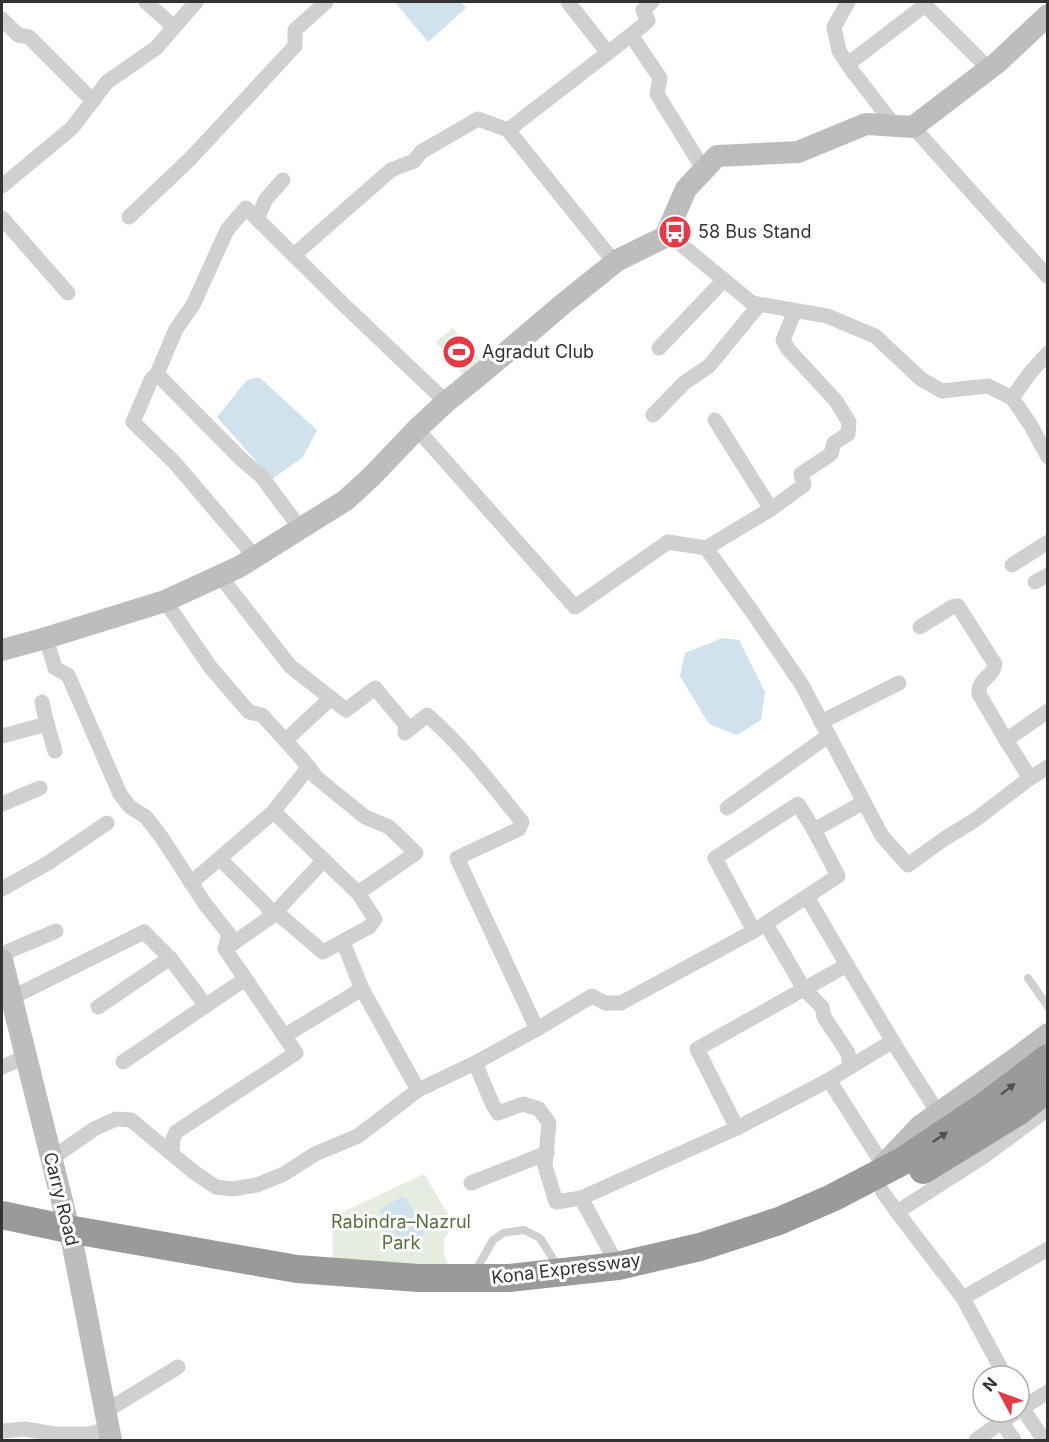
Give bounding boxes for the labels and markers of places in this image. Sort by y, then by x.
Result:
bus stop icon: 58 Bus Stand [657,214,693,250]
place label: 58 Bus Stand [698,221,811,242]
sports icon: Agradut Club [441,334,477,370]
place label: Agradut Club [482,341,594,362]

